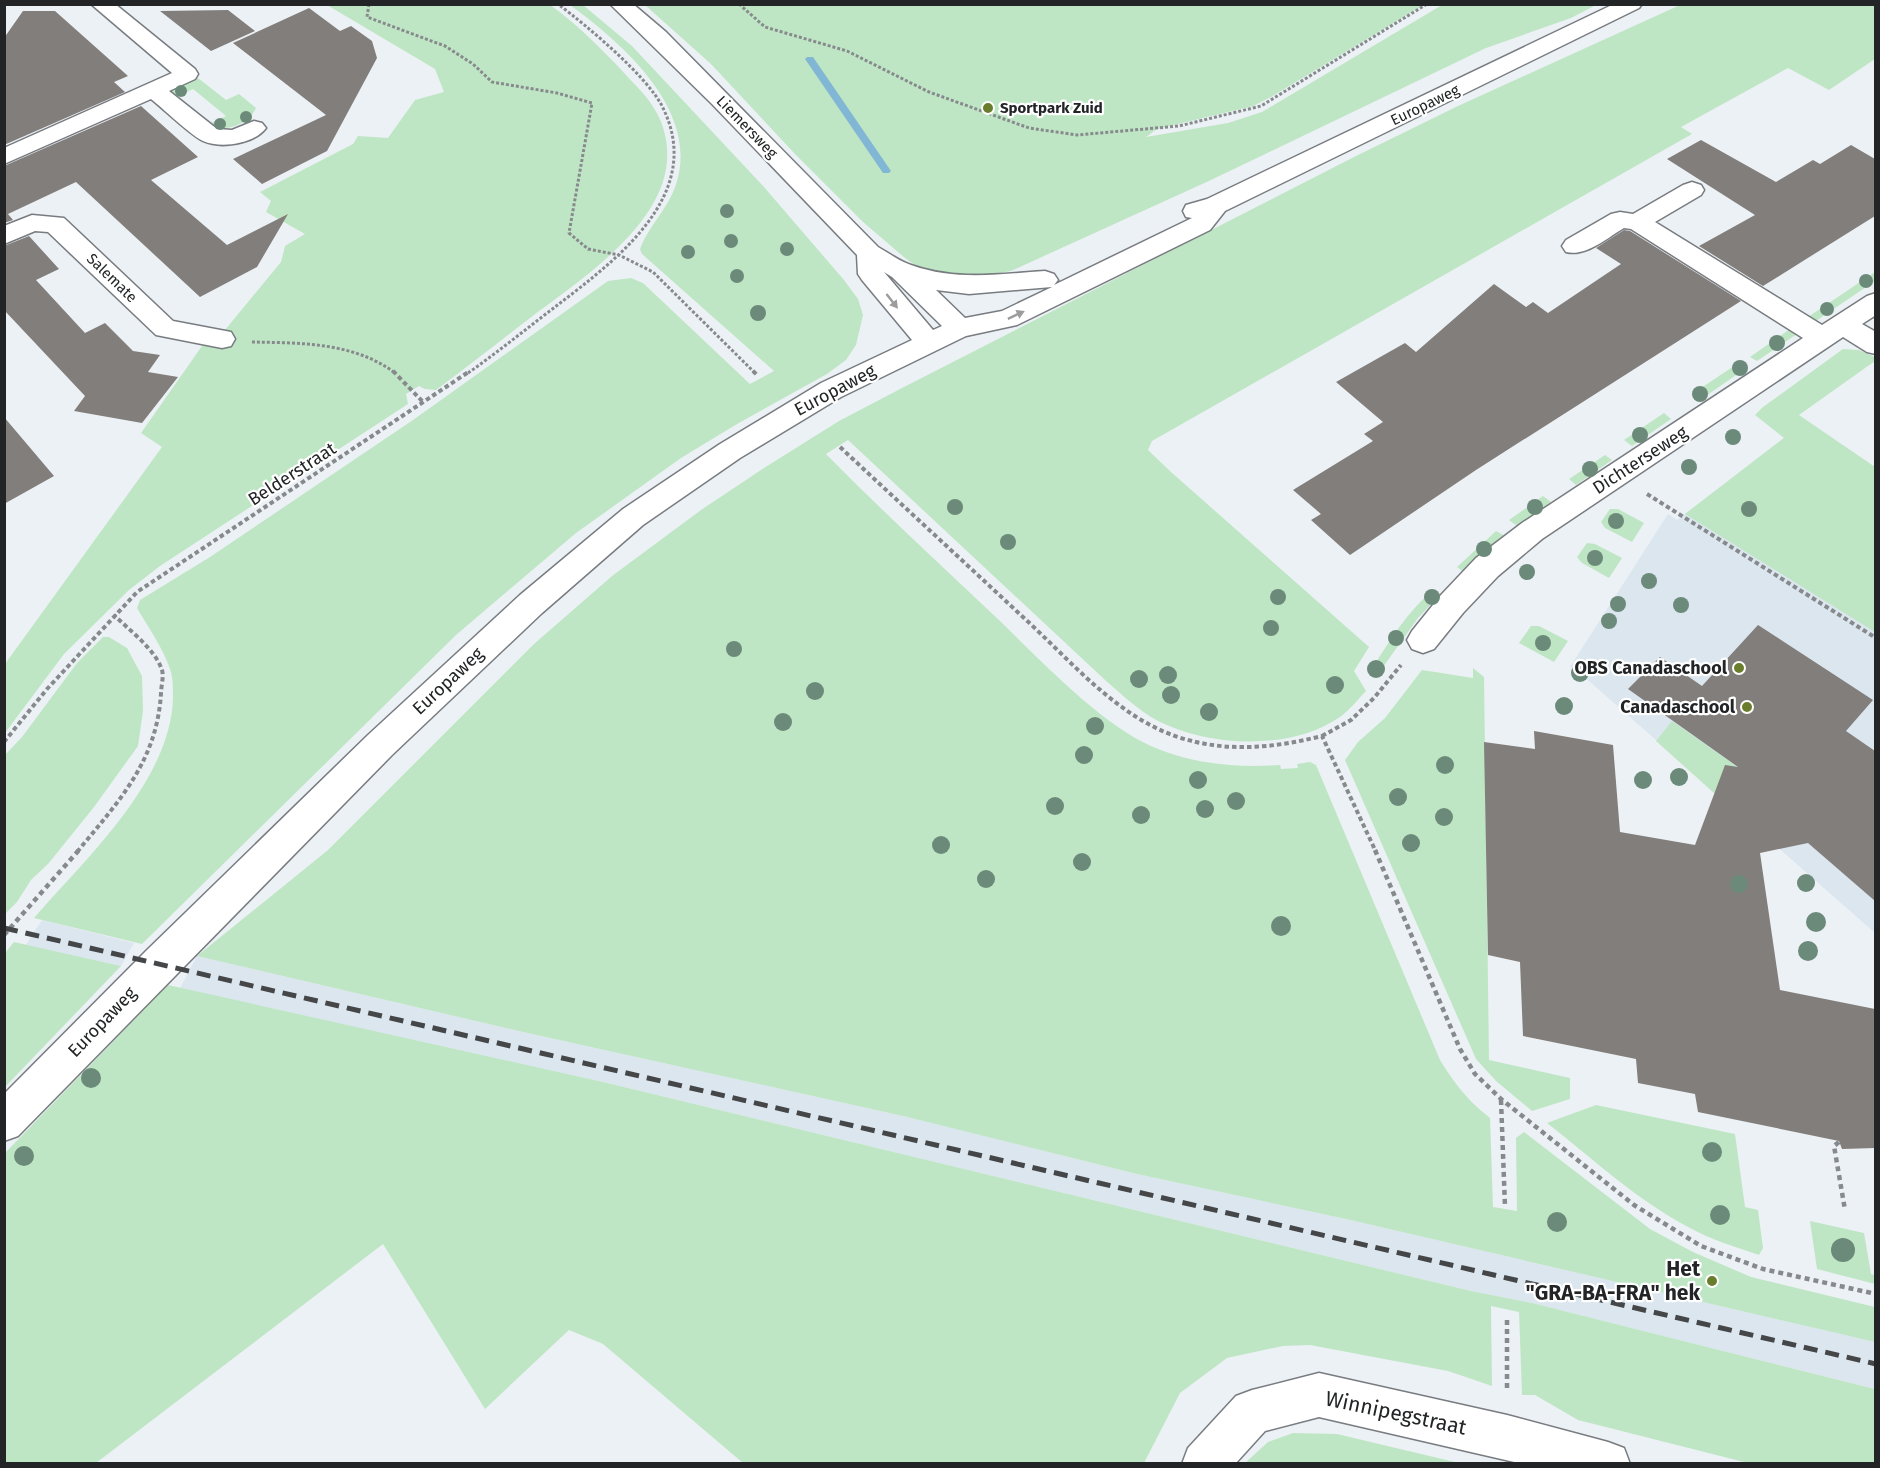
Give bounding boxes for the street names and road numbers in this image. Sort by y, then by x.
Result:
street label: Europaweg [1388,81,1462,129]
street label: Liemersweg [713,92,781,162]
street label: Salemate [83,250,141,306]
street label: Europaweg [791,359,880,421]
street label: Dichterseweg [1588,421,1692,499]
street label: Belderstraat [244,437,341,511]
street label: Europaweg [408,642,489,719]
street label: Europaweg [63,982,141,1062]
street label: Winnipegstraat [1323,1385,1469,1441]

